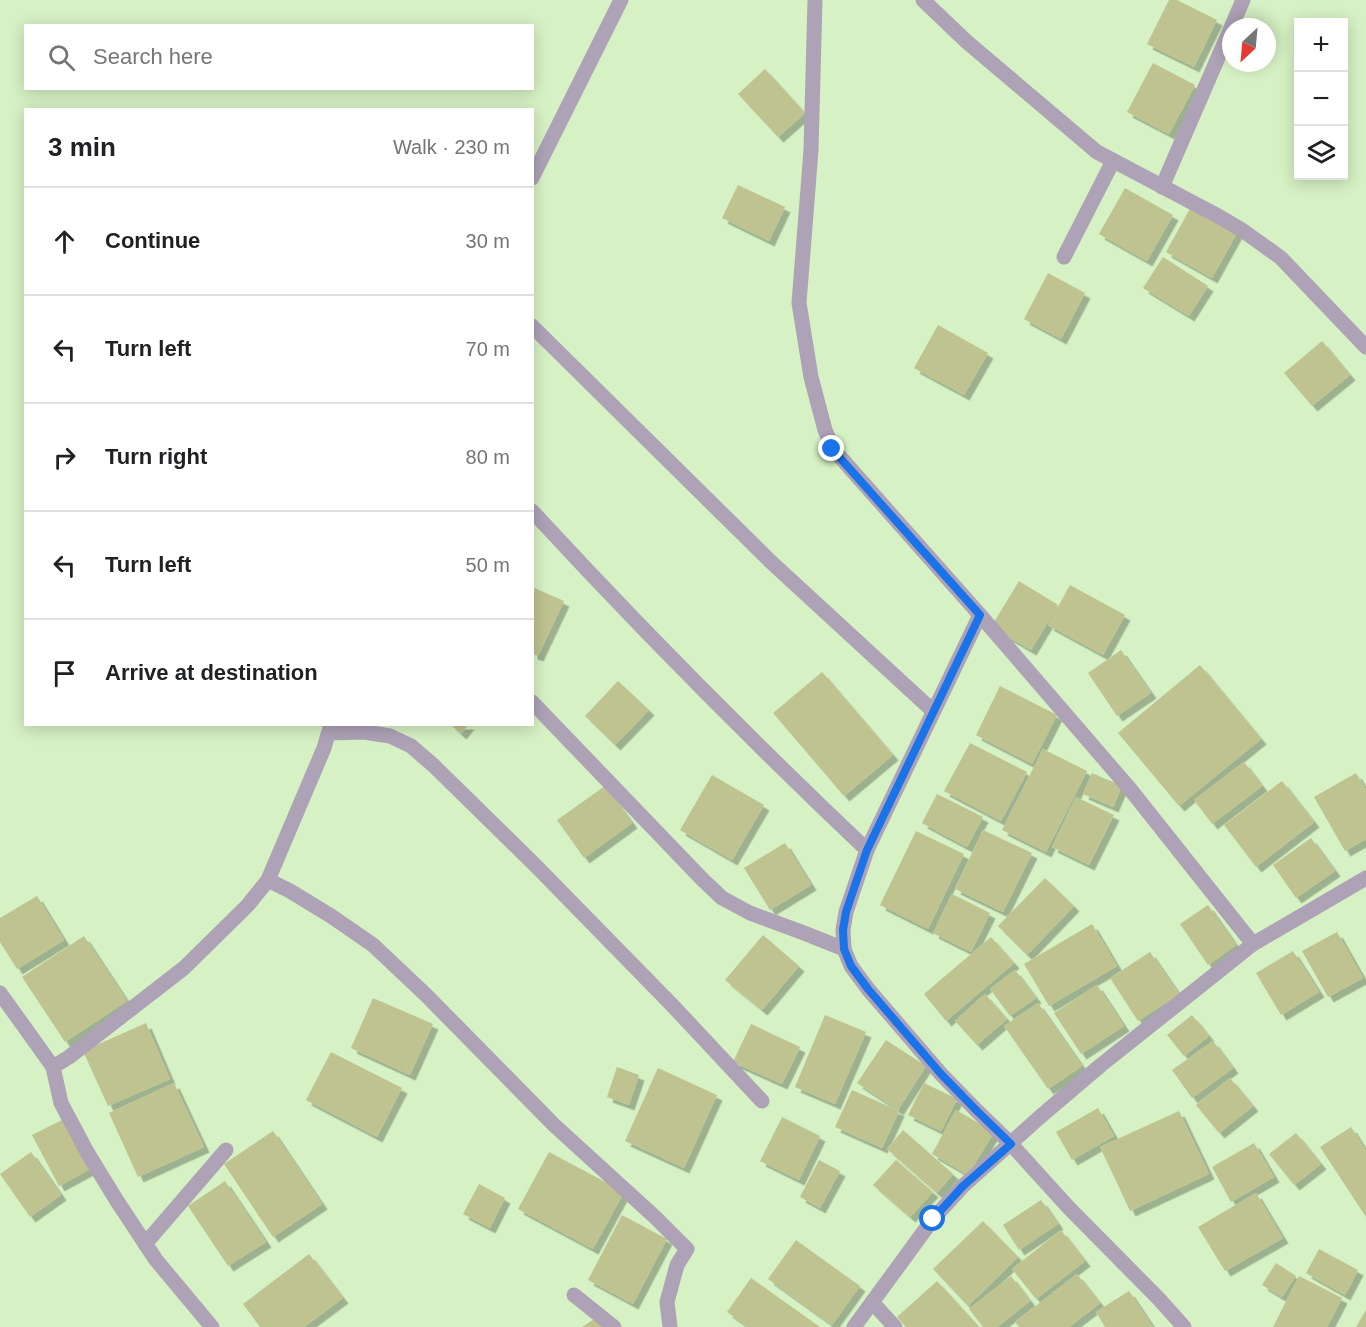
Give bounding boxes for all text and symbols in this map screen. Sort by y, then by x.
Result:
north arrow [1222,18,1276,72]
map controls [1294,18,1348,180]
button: + [1294,18,1348,72]
search box [24,24,534,90]
icon: search [45,41,78,74]
text: Search here [93,44,213,69]
button: − [1294,72,1348,126]
button: layers [1294,126,1348,180]
text: 3 min [48,132,116,162]
text: Walk · 230 m [393,136,510,158]
icon: ahead [48,225,81,258]
text: Continue [105,228,200,253]
text: 30 m [466,230,510,252]
icon: left [48,333,81,366]
text: Turn left [105,336,191,361]
text: 70 m [466,338,510,360]
route end [818,435,844,461]
icon: right [48,441,81,474]
text: Turn right [105,444,207,469]
text: 80 m [466,446,510,468]
icon: left [48,549,81,582]
text: Turn left [105,552,191,577]
text: 50 m [466,554,510,576]
icon: arrive [48,657,81,690]
text: Arrive at destination [105,660,318,685]
route start [919,1205,945,1231]

